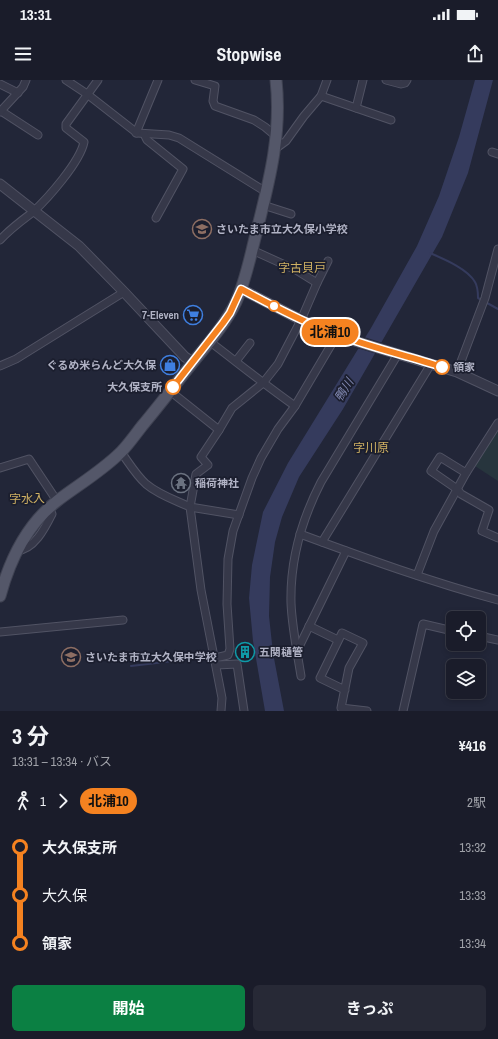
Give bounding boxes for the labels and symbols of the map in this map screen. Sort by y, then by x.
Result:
school or university icon: さいたま市立大久保小学校 [191,218,213,240]
place label: さいたま市立大久保小学校 [216,222,348,236]
district label: 字古貝戸 [278,260,326,276]
unlabelled marker [268,300,280,312]
supermarket icon: 7-Eleven [182,304,204,326]
place label: 7-Eleven [142,308,179,322]
line badge: 北浦10 [302,319,358,345]
shop icon: ぐるめ米らんど大久保 [159,354,181,376]
place label: ぐるめ米らんど大久保 [47,358,157,372]
marker: 領家 [434,359,450,375]
place label: 領家 [453,360,475,374]
water label: 鴨川 [331,374,358,404]
marker: 大久保支所 [165,379,181,395]
place label: 大久保支所 [107,380,162,394]
district label: 字川原 [353,440,389,456]
temple icon: 稲荷神社 [170,472,192,494]
place label: 稲荷神社 [195,476,239,490]
district label: 字水入 [9,491,45,507]
building icon: 五関樋管 [234,641,256,663]
place label: 五関樋管 [259,645,303,659]
school or university icon: さいたま市立大久保中学校 [60,646,82,668]
place label: さいたま市立大久保中学校 [85,650,217,664]

